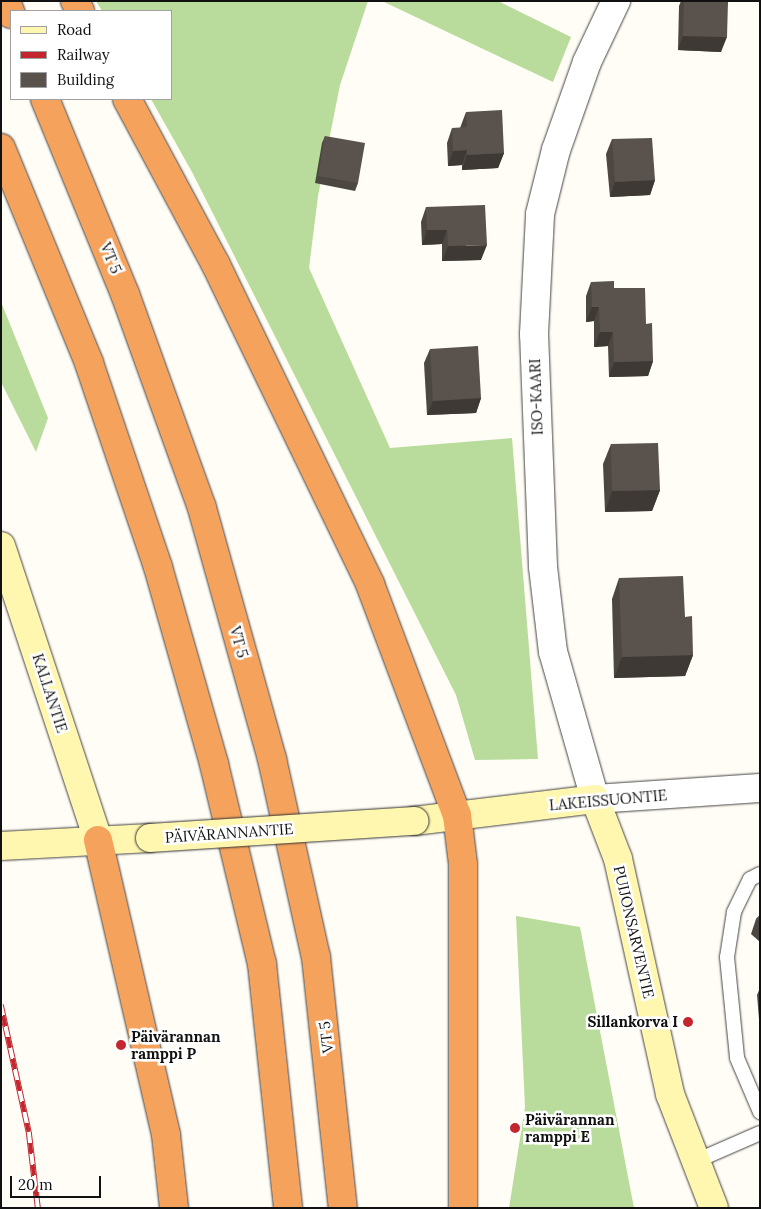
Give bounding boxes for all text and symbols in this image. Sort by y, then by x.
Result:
legend [10,10,172,100]
text: Road [57,20,92,39]
text: Railway [57,45,110,64]
text: Building [57,70,114,89]
street label: VT 5 [97,240,125,276]
street label: ISO-KAARI [526,358,546,436]
street label: VT 5 [226,624,252,660]
street label: KALLANTIE [29,651,71,735]
street label: LAKEISSUONTIE [548,786,668,814]
street label: PÄIVÄRANNANTIE [164,820,294,846]
street label: PUIJONSARVENTIE [610,864,658,1000]
place label: Sillankorva I [587,1013,678,1031]
marker: Sillankorva I [682,1016,694,1028]
street label: VT 5 [315,1020,337,1054]
place label: Päivärannan ramppi P [131,1027,221,1062]
marker: Päivärannan ramppi P [115,1039,127,1051]
place label: Päivärannan ramppi E [525,1110,615,1145]
marker: Päivärannan ramppi E [509,1122,521,1134]
scale bar [12,1166,104,1198]
text: 20 m [18,1175,53,1194]

